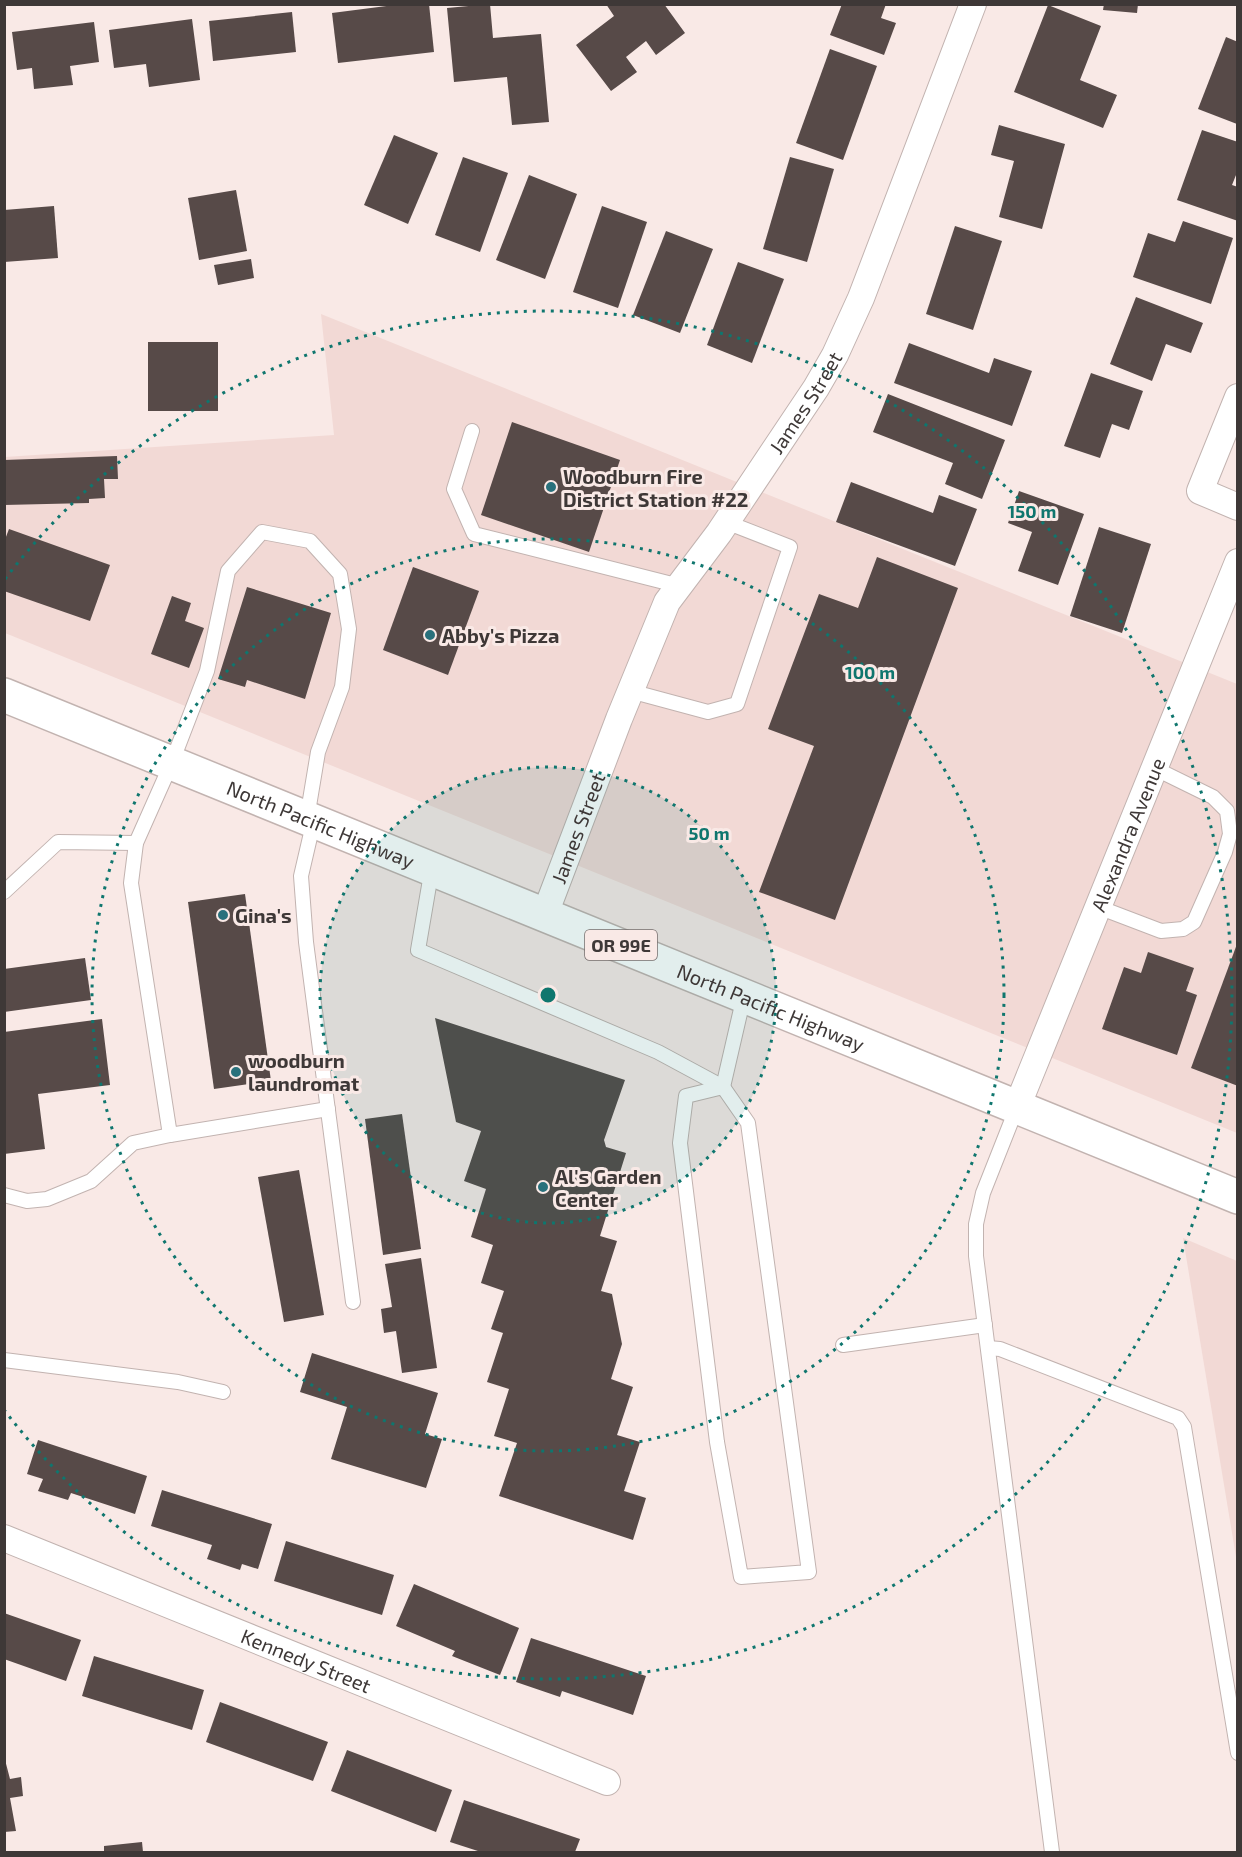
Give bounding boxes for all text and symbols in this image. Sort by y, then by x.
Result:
street label: James Street [764,347,847,458]
place label: Woodburn Fire District Station #22 [563,464,748,511]
marker: Woodburn Fire District Station #22 [544,480,558,494]
text: 150 m [1008,500,1056,522]
place label: Abby's Pizza [442,623,560,648]
marker: Abby's Pizza [423,628,437,642]
text: 100 m [845,661,895,683]
street label: Alexandra Avenue [1086,754,1169,915]
street label: James Street [546,769,610,887]
street label: North Pacific Highway [224,775,418,873]
text: 50 m [688,822,730,844]
place label: Gina's [235,903,292,927]
marker: Gina's [216,908,230,922]
road number: OR 99E [585,930,657,960]
street label: North Pacific Highway [674,958,869,1056]
centre of rings [538,985,558,1005]
place label: woodburn laundromat [248,1048,359,1095]
marker: woodburn laundromat [229,1065,243,1079]
place label: Al's Garden Center [555,1164,662,1211]
marker: Al's Garden Center [536,1180,550,1194]
street label: Kennedy Street [238,1623,375,1697]

